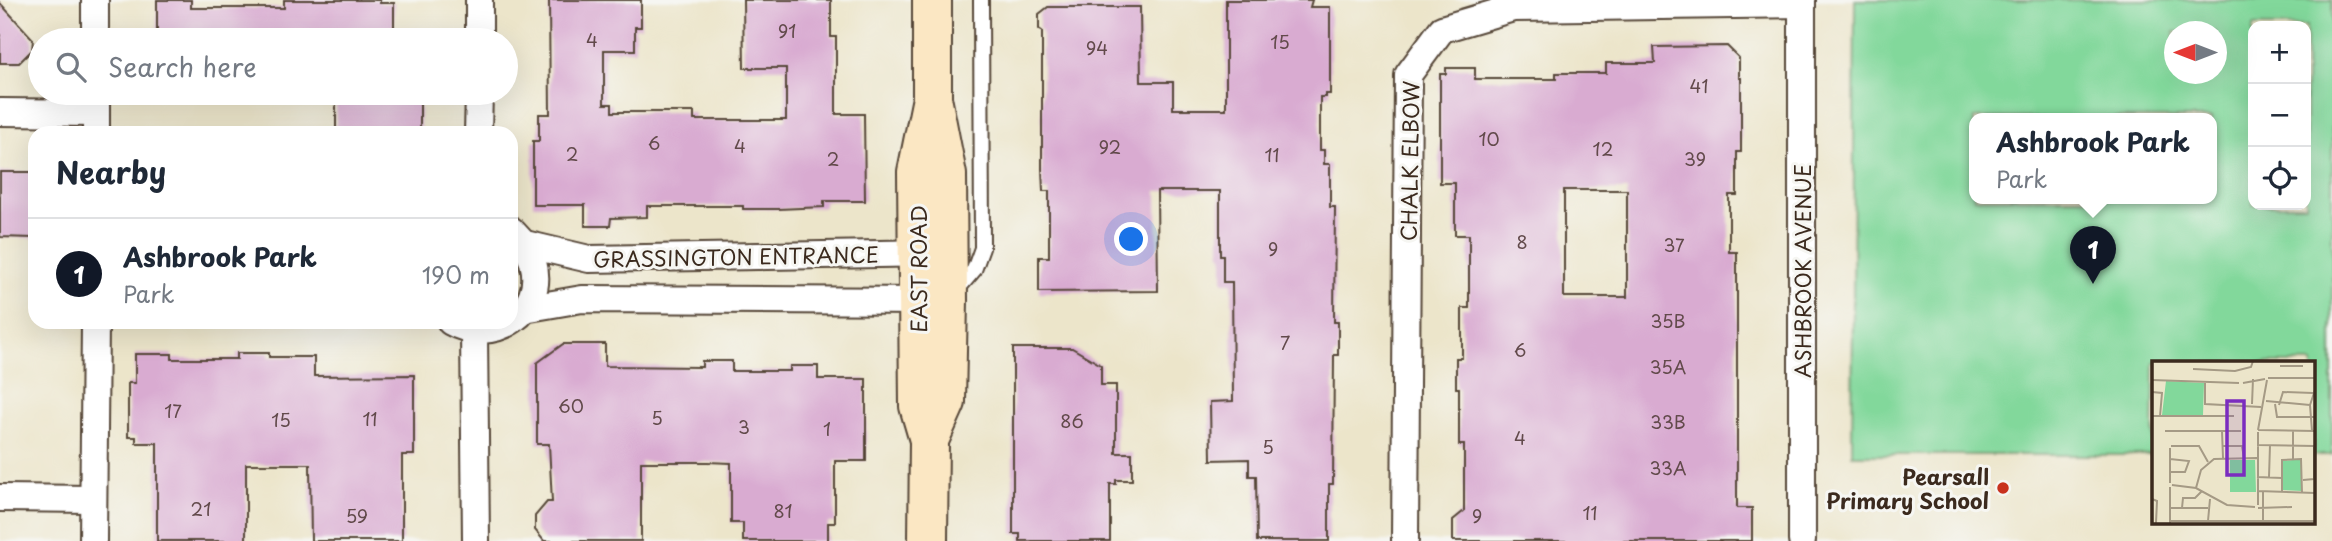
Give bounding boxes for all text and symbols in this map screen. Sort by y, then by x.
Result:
house number: 91 [778,17,796,44]
north arrow [2164,21,2227,84]
map controls [2248,21,2311,210]
button: + [2248,21,2311,84]
house number: 4 [586,26,598,53]
search box [28,28,518,105]
house number: 15 [1270,28,1290,55]
house number: 94 [1086,34,1108,61]
text: Search here [108,47,257,86]
icon: search [52,48,90,86]
house number: 41 [1690,72,1708,99]
street label: CHALK ELBOW [1392,80,1426,241]
button: − [2248,84,2311,147]
popup [1969,113,2217,204]
text: Ashbrook Park [1996,122,2190,161]
house number: 10 [1478,125,1500,152]
house number: 6 [648,129,660,156]
house number: 4 [734,132,746,159]
house number: 92 [1099,133,1121,160]
house number: 12 [1593,135,1613,162]
house number: 2 [566,140,578,167]
house number: 11 [1264,141,1280,168]
house number: 2 [827,145,839,172]
house number: 39 [1684,145,1706,172]
button: locate [2248,147,2311,210]
text: Nearby [56,149,166,194]
text: Park [1996,161,2047,196]
street label: ASHBROOK AVENUE [1786,164,1818,378]
street label: EAST ROAD [902,205,934,333]
your location [1114,222,1148,256]
pin: 1 [2070,226,2116,284]
house number: 8 [1516,228,1528,255]
house number: 37 [1663,231,1685,258]
house number: 9 [1268,235,1278,262]
text: Ashbrook Park [123,237,317,276]
street label: GRASSINGTON ENTRANCE [593,238,879,274]
text: 1 [74,257,85,292]
text: 190 m [422,257,490,292]
text: Park [123,276,174,311]
house number: 35B [1651,307,1685,334]
house number: 7 [1280,329,1290,356]
house number: 6 [1514,336,1526,363]
house number: 35A [1650,353,1686,380]
inset map [2152,361,2314,524]
house number: 60 [558,392,584,419]
house number: 17 [164,397,182,424]
house number: 5 [651,404,663,431]
house number: 11 [362,405,378,432]
house number: 15 [271,406,291,433]
house number: 86 [1060,407,1084,434]
house number: 33B [1650,408,1686,435]
house number: 3 [738,413,750,440]
house number: 1 [823,415,831,442]
house number: 4 [1514,424,1526,451]
house number: 5 [1262,433,1274,460]
house number: 33A [1649,454,1687,481]
place label: Pearsall Primary School [1826,460,1989,516]
marker: Pearsall Primary School [1995,480,2011,496]
house number: 21 [191,495,211,522]
house number: 81 [773,497,793,524]
house number: 11 [1582,499,1598,526]
house number: 59 [346,502,368,529]
house number: 9 [1472,502,1482,529]

